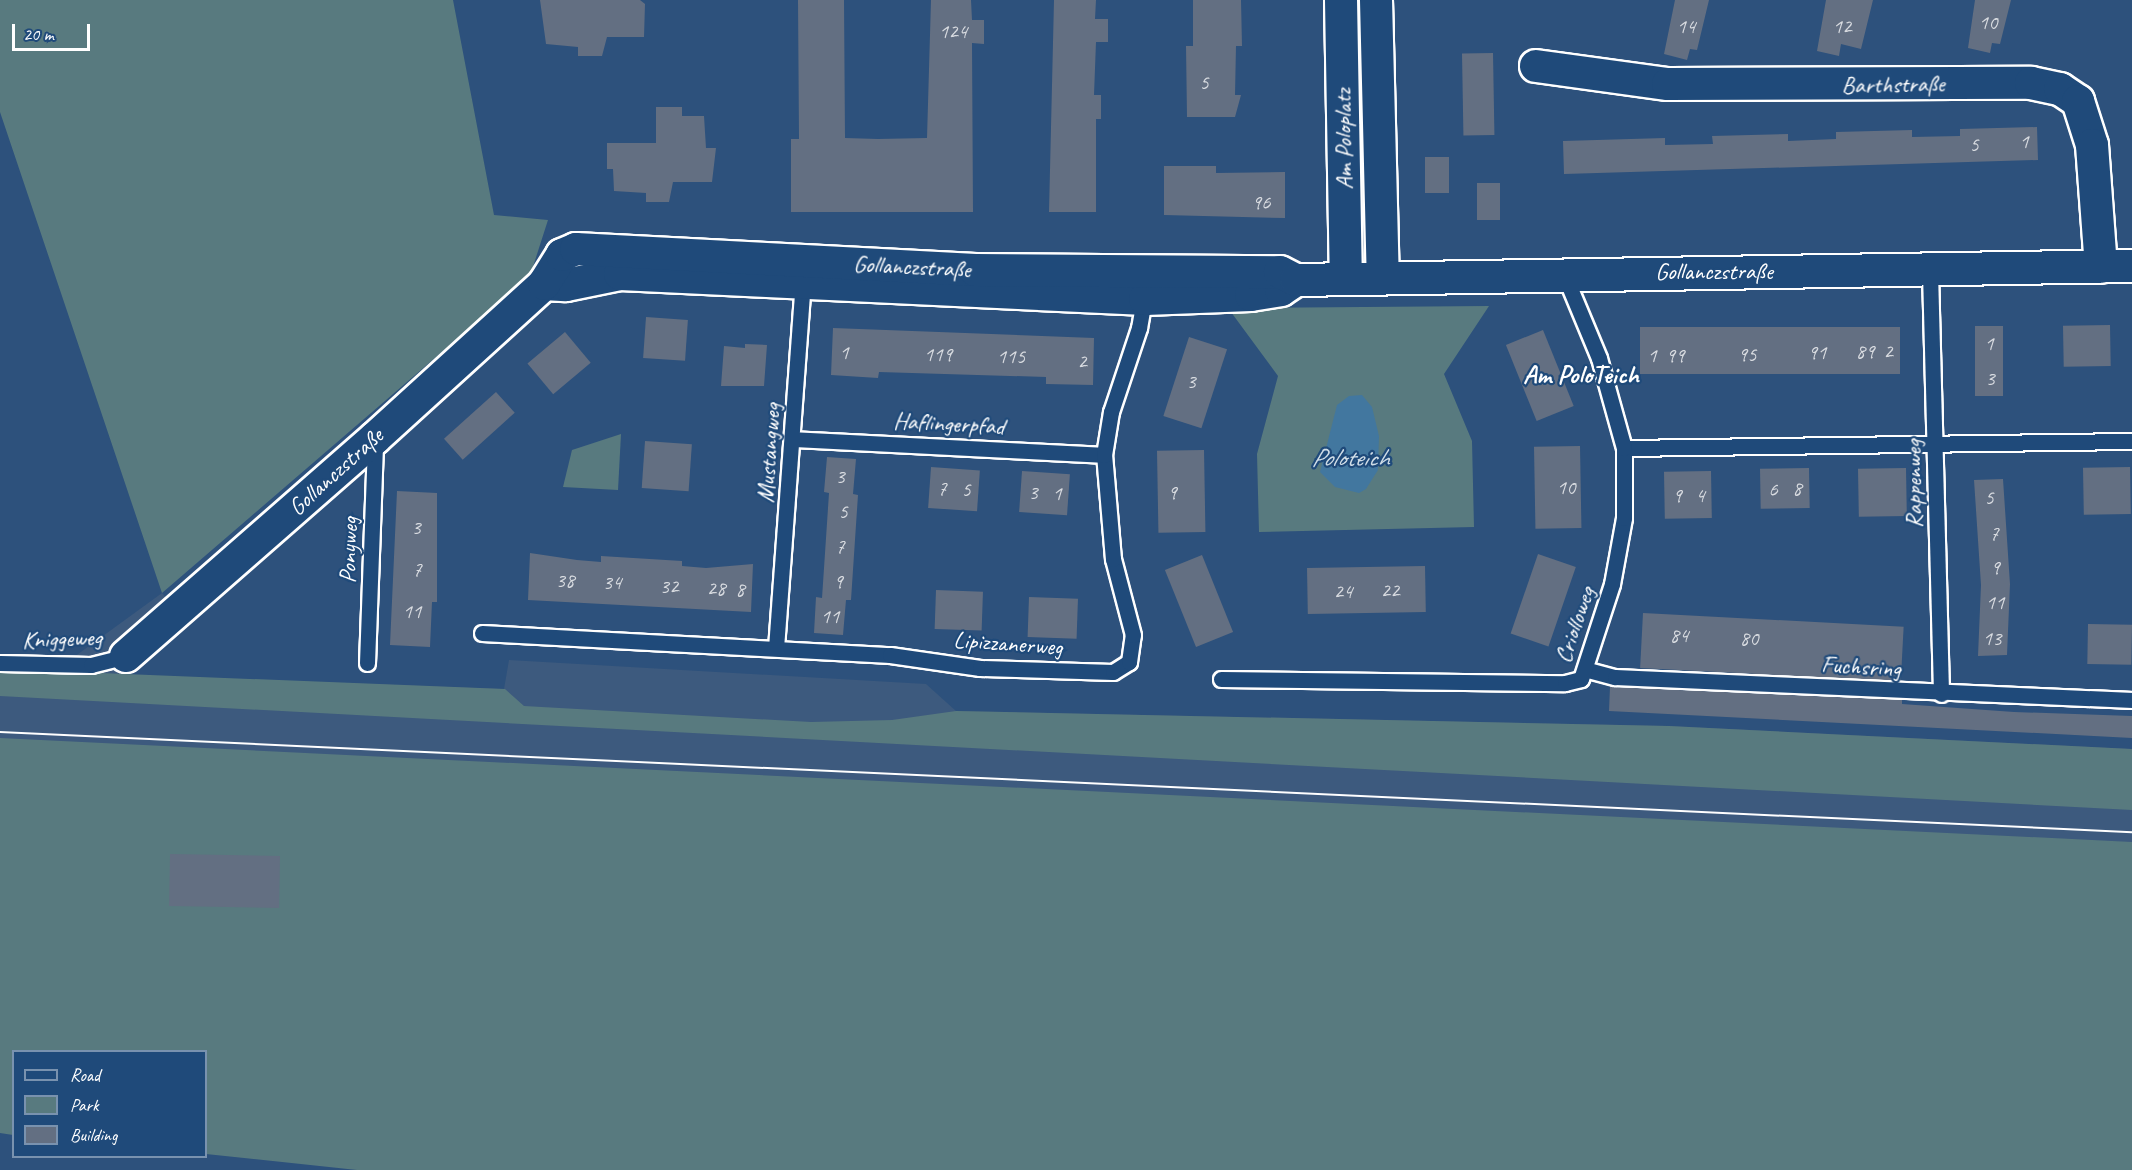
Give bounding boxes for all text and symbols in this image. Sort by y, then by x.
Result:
house number: 10 [1979,9,1997,35]
scale bar [15,12,93,50]
house number: 14 [1677,13,1695,39]
house number: 12 [1833,13,1851,39]
house number: 124 [939,18,967,44]
text: 20 m [23,23,54,45]
house number: 5 [1199,69,1209,95]
street label: Barthstraße [1841,70,1945,100]
street label: Am Poloplatz [1329,88,1359,190]
house number: 1 [2019,128,2029,154]
house number: 5 [1969,131,1979,157]
house number: 96 [1252,189,1270,215]
street label: Gollanczstraße [853,250,971,284]
street label: Gollanczstraße [1655,258,1773,286]
house number: 1 [1984,330,1994,356]
house number: 89 [1856,338,1874,364]
house number: 2 [1883,338,1893,364]
house number: 1 [839,339,849,365]
house number: 91 [1808,339,1826,365]
house number: 119 [924,341,952,367]
house number: 95 [1738,341,1756,367]
house number: 1 [1647,342,1657,368]
house number: 99 [1666,342,1684,368]
house number: 115 [997,343,1025,369]
house number: 2 [1077,348,1087,374]
district label: Am PoloTeich [1524,359,1638,391]
house number: 3 [1985,365,1995,391]
house number: 3 [1186,368,1196,394]
street label: Mustangweg [751,402,787,504]
street label: Haflingerpfad [893,407,1005,441]
street label: Gollanczstraße [283,422,389,522]
street label: Rappenweg [1899,439,1929,529]
water label: Poloteich [1311,442,1389,474]
house number: 3 [835,463,845,489]
house number: 10 [1557,474,1575,500]
house number: 7 [937,475,947,501]
house number: 8 [1792,475,1802,501]
house number: 5 [961,476,971,502]
house number: 6 [1768,476,1778,502]
house number: 3 [1028,479,1038,505]
house number: 9 [1167,479,1177,505]
house number: 1 [1052,480,1062,506]
house number: 9 [1672,482,1682,508]
house number: 4 [1695,482,1705,508]
house number: 5 [1984,484,1994,510]
house number: 5 [838,498,848,524]
house number: 3 [411,514,421,540]
street label: Ponyweg [333,516,365,584]
house number: 7 [1989,520,1999,546]
house number: 7 [835,533,845,559]
house number: 9 [1990,554,2000,580]
house number: 7 [412,556,422,582]
house number: 38 [556,567,574,593]
house number: 9 [833,568,843,594]
house number: 34 [603,569,621,595]
house number: 32 [660,573,678,599]
house number: 28 [707,575,725,601]
house number: 8 [735,576,745,602]
house number: 22 [1381,577,1399,603]
house number: 24 [1334,578,1352,604]
street label: Criolloweg [1549,583,1601,667]
house number: 11 [1986,589,2004,615]
house number: 11 [403,598,421,624]
house number: 11 [821,603,839,629]
house number: 84 [1670,622,1688,648]
street label: Kniggeweg [22,623,102,655]
house number: 80 [1740,625,1758,651]
house number: 13 [1983,625,2001,651]
street label: Lipizzanerweg [952,626,1064,662]
street label: Fuchsring [1821,651,1901,683]
legend [12,1050,207,1158]
text: Road [70,1064,100,1086]
text: Park [70,1094,99,1116]
text: Building [70,1124,117,1146]

